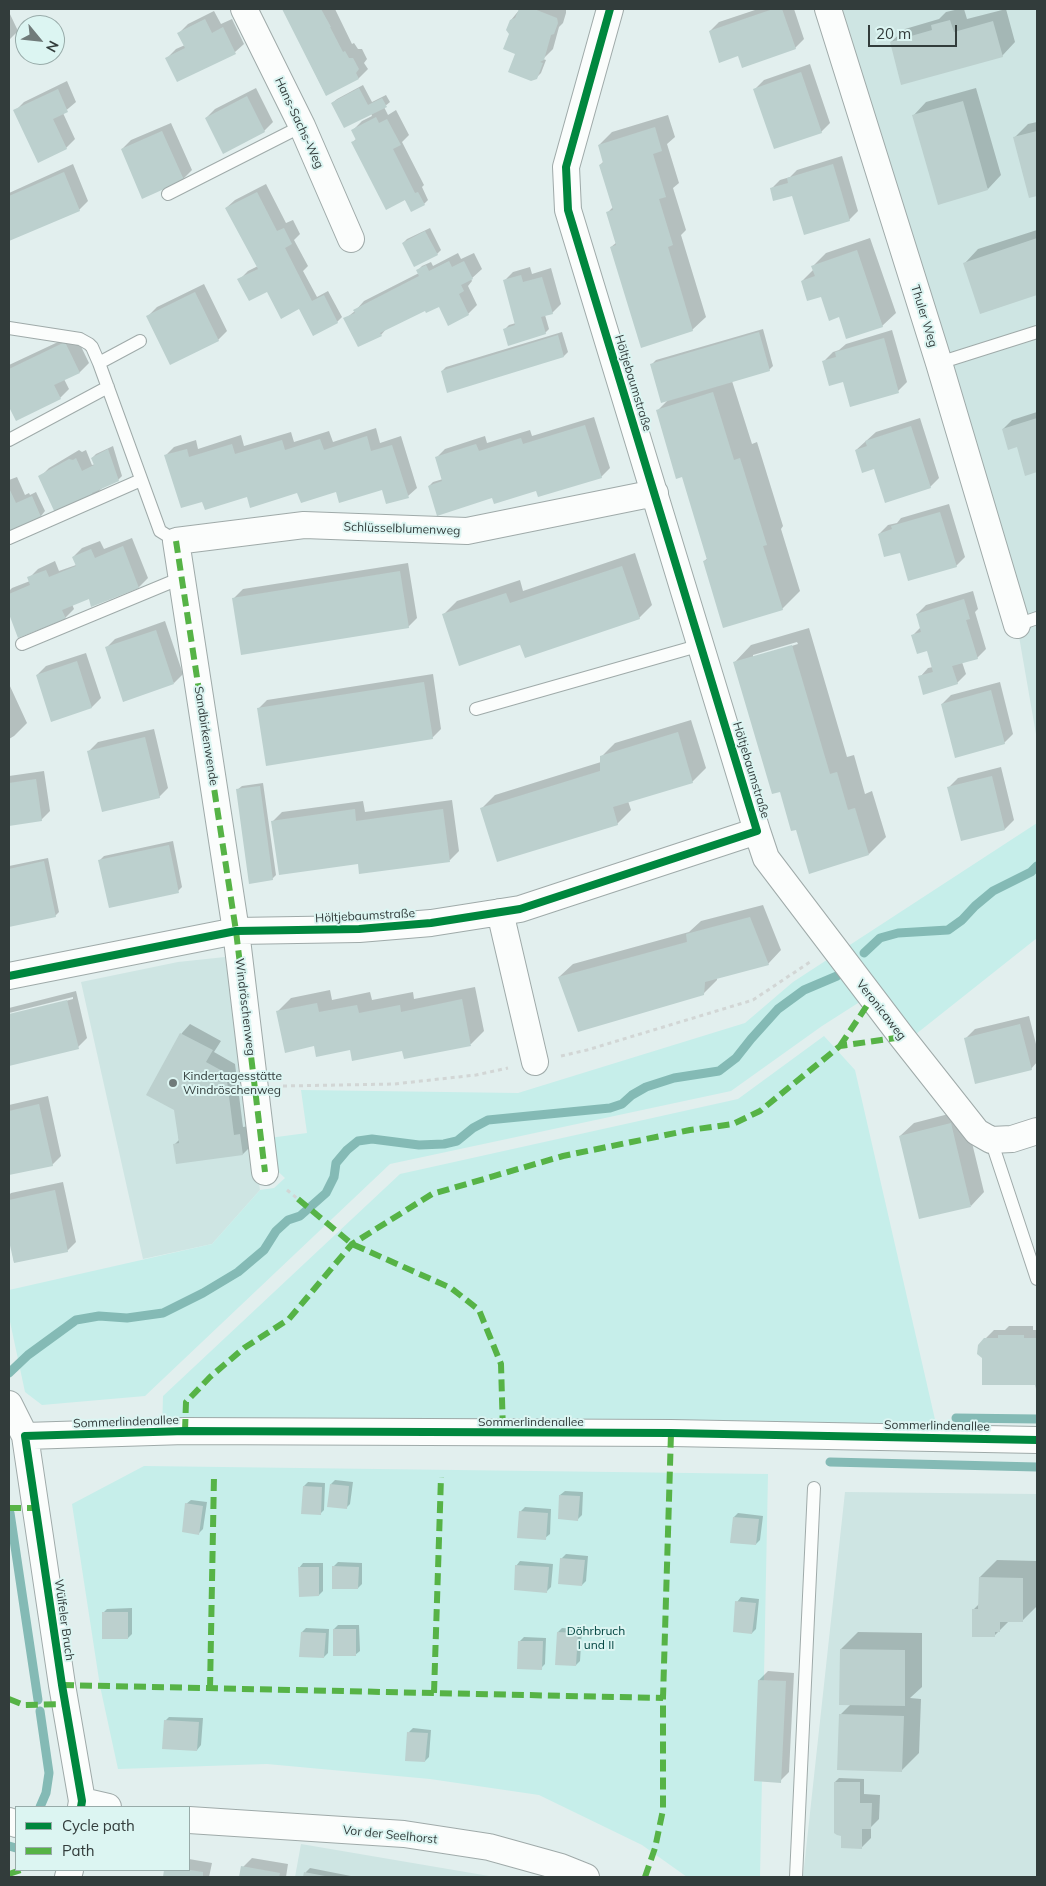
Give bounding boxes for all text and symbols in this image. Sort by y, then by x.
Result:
north arrow [15,15,65,65]
scale bar [871,15,960,47]
text: 20 m [876,24,911,43]
text: N [42,38,63,55]
street label: Hans-Sachs-Weg [272,75,326,171]
street label: Thuler Weg [908,283,940,349]
street label: Höltjebaumstraße [611,333,655,433]
street label: Schlüsselblumenweg [343,520,461,538]
street label: Sandbirkenwende [191,685,221,787]
street label: Höltjebaumstraße [729,720,773,820]
street label: Höltjebaumstraße [315,906,415,926]
street label: Windröschenweg [232,957,258,1057]
street label: Veronicaweg [853,977,909,1043]
place label: Kindertagesstätte Windröschenweg [183,1069,282,1097]
marker: Kindertagesstätte Windröschenweg [167,1077,179,1089]
street label: Sommerlindenallee [73,1413,179,1431]
street label: Sommerlindenallee [478,1415,584,1429]
street label: Sommerlindenallee [884,1418,990,1434]
street label: Wülfeler Bruch [51,1578,77,1662]
park label: Döhrbruch I und II [567,1624,625,1652]
legend [15,1806,190,1871]
text: Cycle path [62,1816,135,1835]
street label: Vor der Seelhorst [342,1823,438,1847]
text: Path [62,1841,94,1860]

